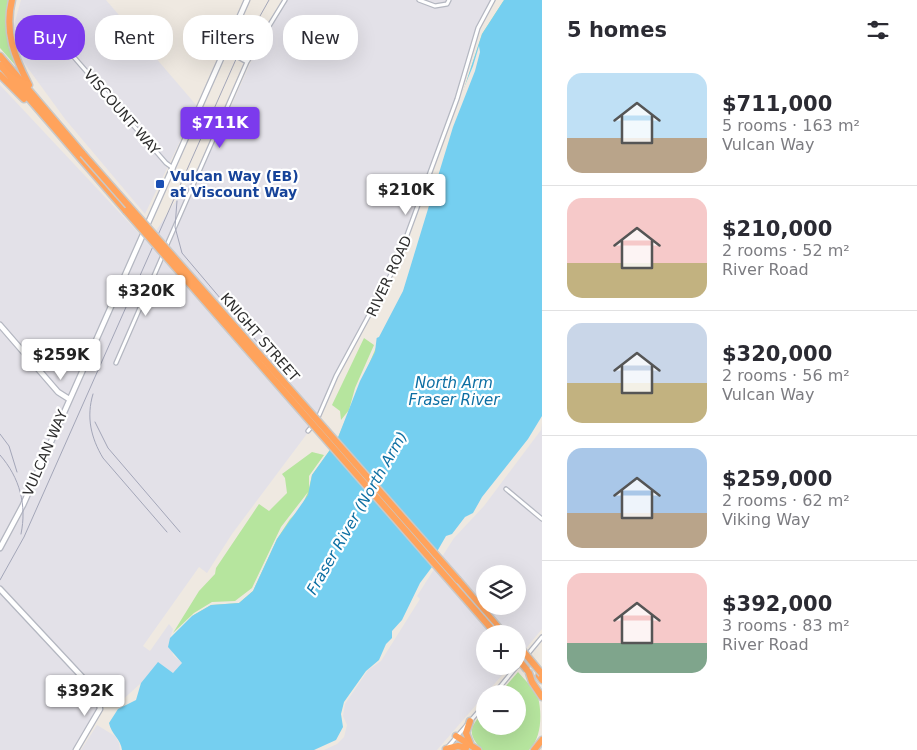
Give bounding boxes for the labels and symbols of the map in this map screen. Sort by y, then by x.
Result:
street label: VISCOUNT WAY [81,66,164,158]
pin: $711K [185,106,255,149]
place label: Vulcan Way (EB) at Viscount Way [170,168,299,200]
pin: $210K [371,174,441,216]
marker: Vulcan Way (EB) at Viscount Way [154,178,166,190]
street label: RIVER ROAD [363,233,415,319]
pin: $320K [111,274,181,317]
street label: KNIGHT STREET [217,290,303,385]
pin: $259K [26,338,96,381]
water label: North Arm Fraser River [409,374,500,409]
street label: VULCAN WAY [20,407,71,498]
water label: Fraser River (North Arm) [303,428,411,598]
pin: $392K [50,674,120,717]

